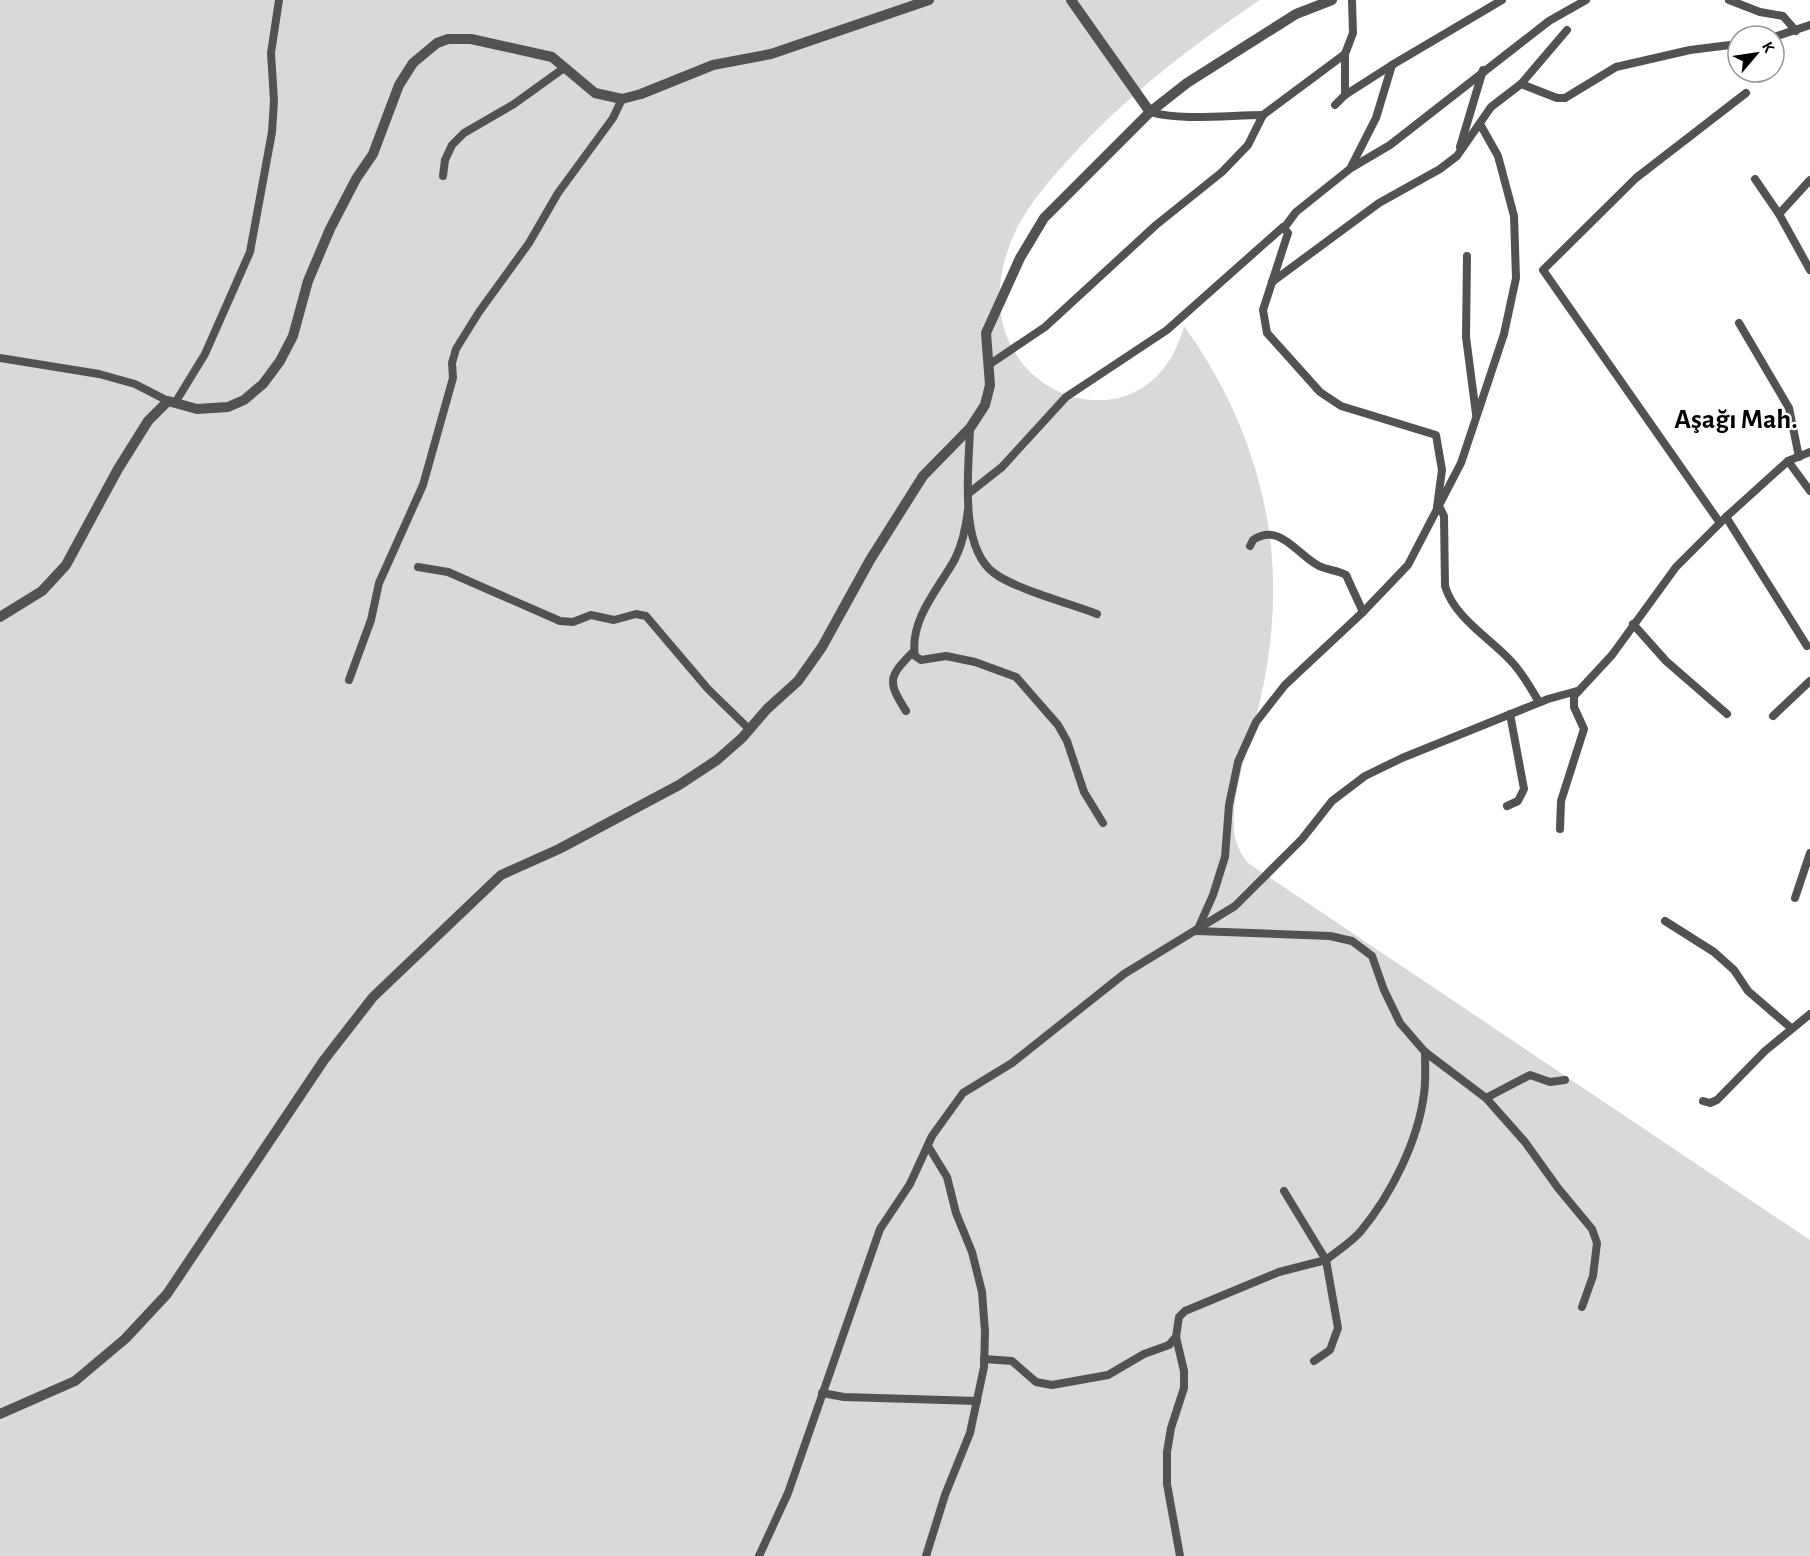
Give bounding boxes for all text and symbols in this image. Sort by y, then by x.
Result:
north arrow [1726,24,1786,84]
text: K [1759,39,1778,56]
district label: Aşağı Mah. [1674,406,1798,434]

